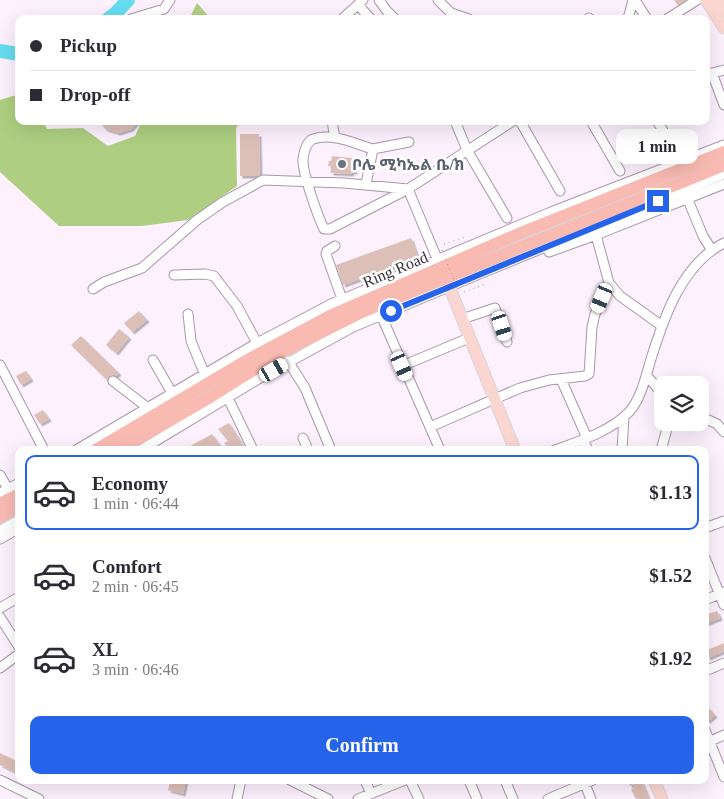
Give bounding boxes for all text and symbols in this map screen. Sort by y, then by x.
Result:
text: Pickup [60,35,117,56]
text: Drop-off [60,84,130,105]
callout: 1 min [617,128,699,164]
text: 1 min [638,138,676,155]
place label: ቦሌ ሚካኤል ቤ/ክ [352,156,465,173]
marker: ቦሌ ሚካኤል ቤ/ክ [336,158,348,170]
route end [647,190,669,212]
street label: Ring Road [360,248,431,292]
car [589,281,614,315]
route start [380,300,402,322]
car [490,309,513,343]
car [389,349,414,383]
car [257,356,290,384]
map controls [654,376,709,431]
button: layers [654,376,709,431]
icon: car [32,470,77,515]
text: Economy [92,473,168,494]
text: $1.13 [649,482,692,503]
text: 1 min · 06:44 [92,495,179,512]
icon: car [32,553,77,598]
text: Comfort [92,556,162,577]
text: $1.52 [649,565,692,586]
text: 2 min · 06:45 [92,578,179,595]
icon: car [32,636,77,681]
text: XL [92,639,118,660]
text: $1.92 [649,648,692,669]
text: 3 min · 06:46 [92,661,179,678]
button: Confirm [30,716,694,774]

